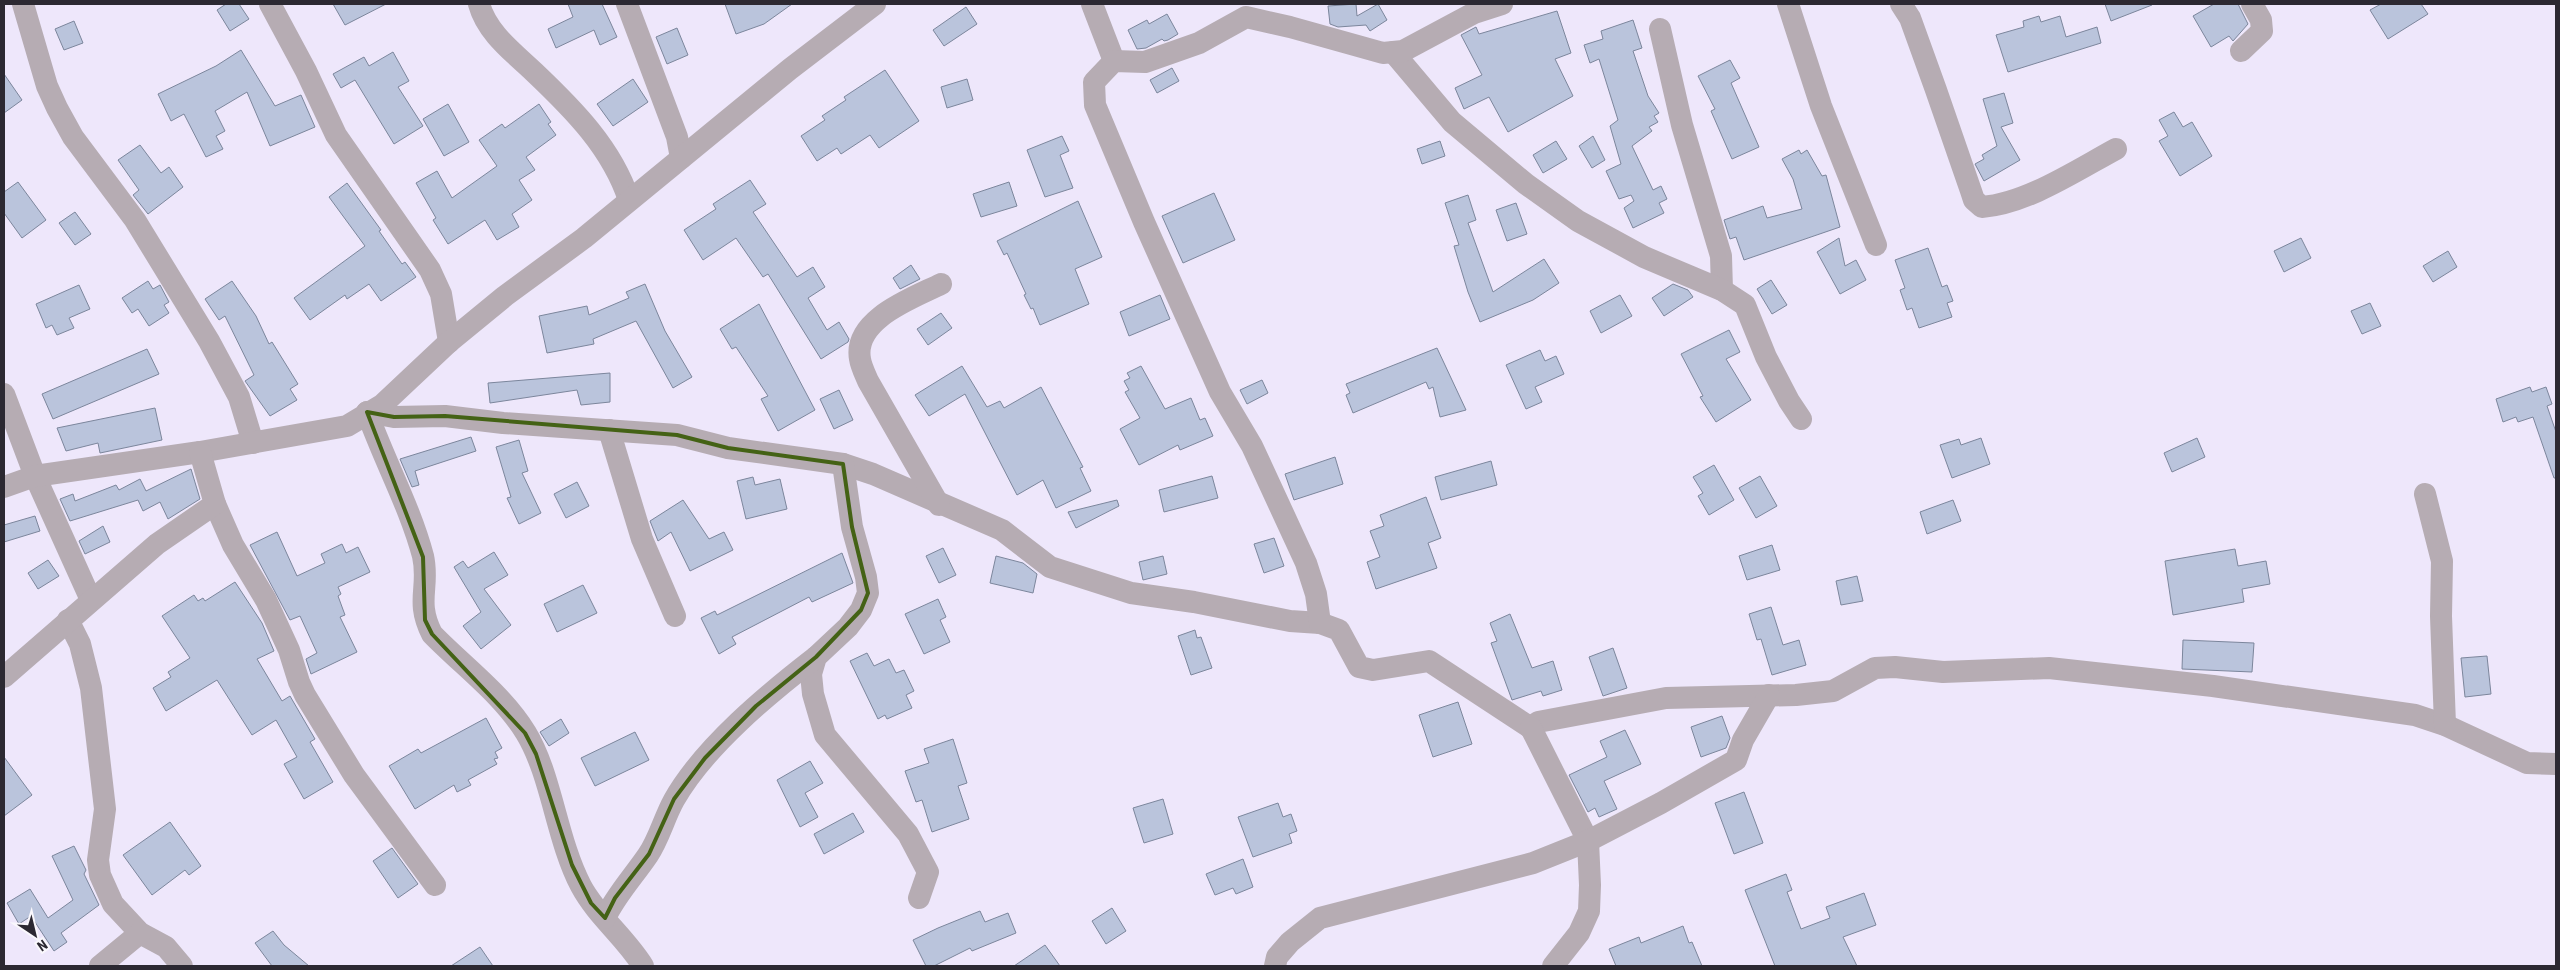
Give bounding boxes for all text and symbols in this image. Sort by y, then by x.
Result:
north arrow [10,910,60,960]
text: N [34,937,51,955]

